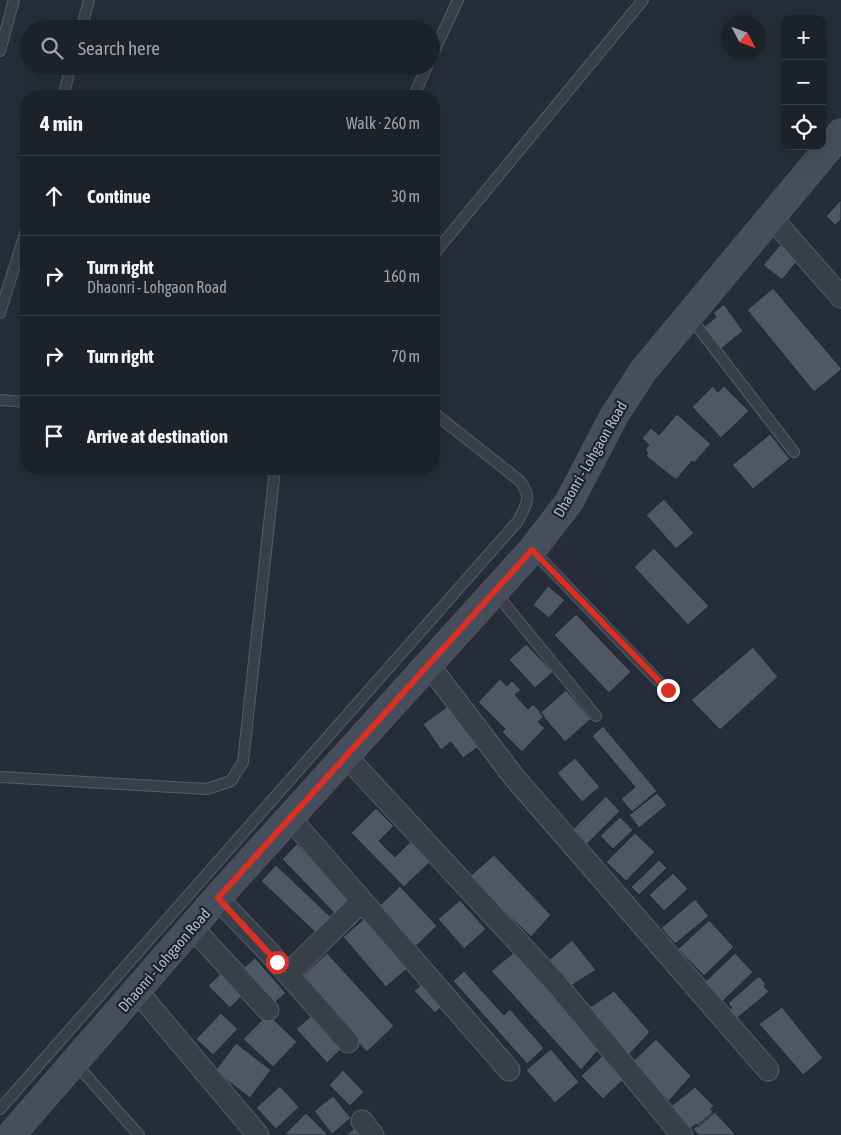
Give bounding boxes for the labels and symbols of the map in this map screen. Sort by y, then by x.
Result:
north arrow [721,15,766,60]
street label: Dhaonri - Lohgaon Road [550,398,630,520]
route end [657,679,680,702]
street label: Dhaonri - Lohgaon Road [115,905,213,1015]
route start [266,951,289,974]

